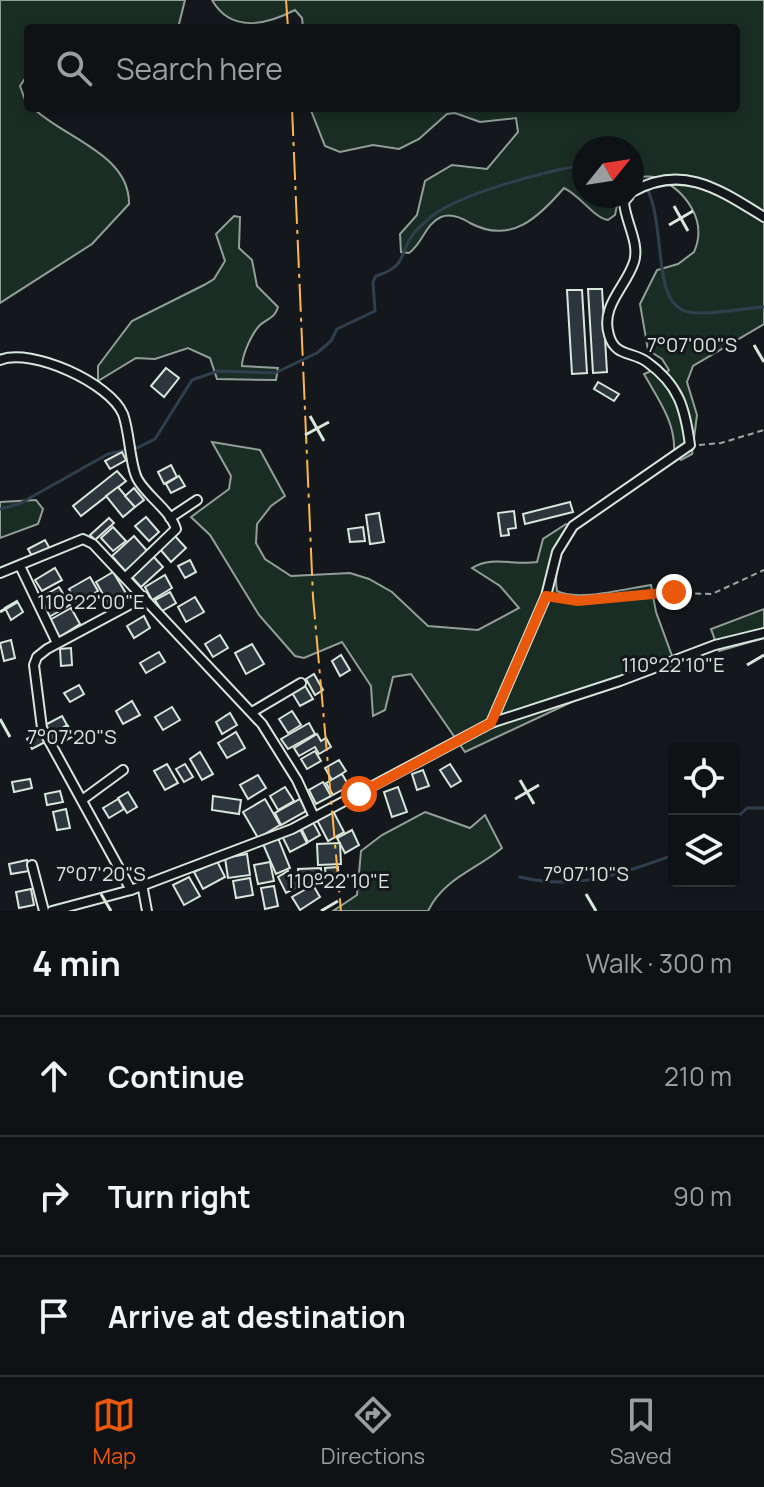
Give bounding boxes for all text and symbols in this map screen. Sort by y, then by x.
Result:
search box [24,24,740,112]
icon: search [52,46,96,90]
text: Search here [116,48,283,89]
north arrow [572,136,644,208]
text: 7°07'00"S [647,331,737,358]
route end [656,574,692,610]
text: 110°22'00"E [37,588,145,615]
text: 110°22'10"E [621,651,725,678]
text: 7°07'20"S [27,723,117,750]
map controls [668,743,740,887]
button: locate [668,743,740,815]
route start [341,776,377,812]
button: layers [668,815,740,887]
text: 7°07'20"S [56,860,146,887]
text: 7°07'10"S [543,860,629,887]
text: 110°22'10"E [286,867,390,894]
text: 4 min [32,940,121,986]
text: Walk · 300 m [586,945,732,981]
icon: ahead [32,1054,76,1098]
text: Continue [108,1056,244,1097]
text: 210 m [664,1058,732,1094]
icon: right [32,1174,76,1218]
text: Turn right [108,1176,251,1217]
text: 90 m [673,1178,732,1214]
icon: arrive [32,1294,76,1338]
text: Arrive at destination [108,1296,406,1337]
tab: Map [92,1393,136,1471]
tab: Directions [321,1393,425,1471]
tab: Saved [610,1393,672,1471]

